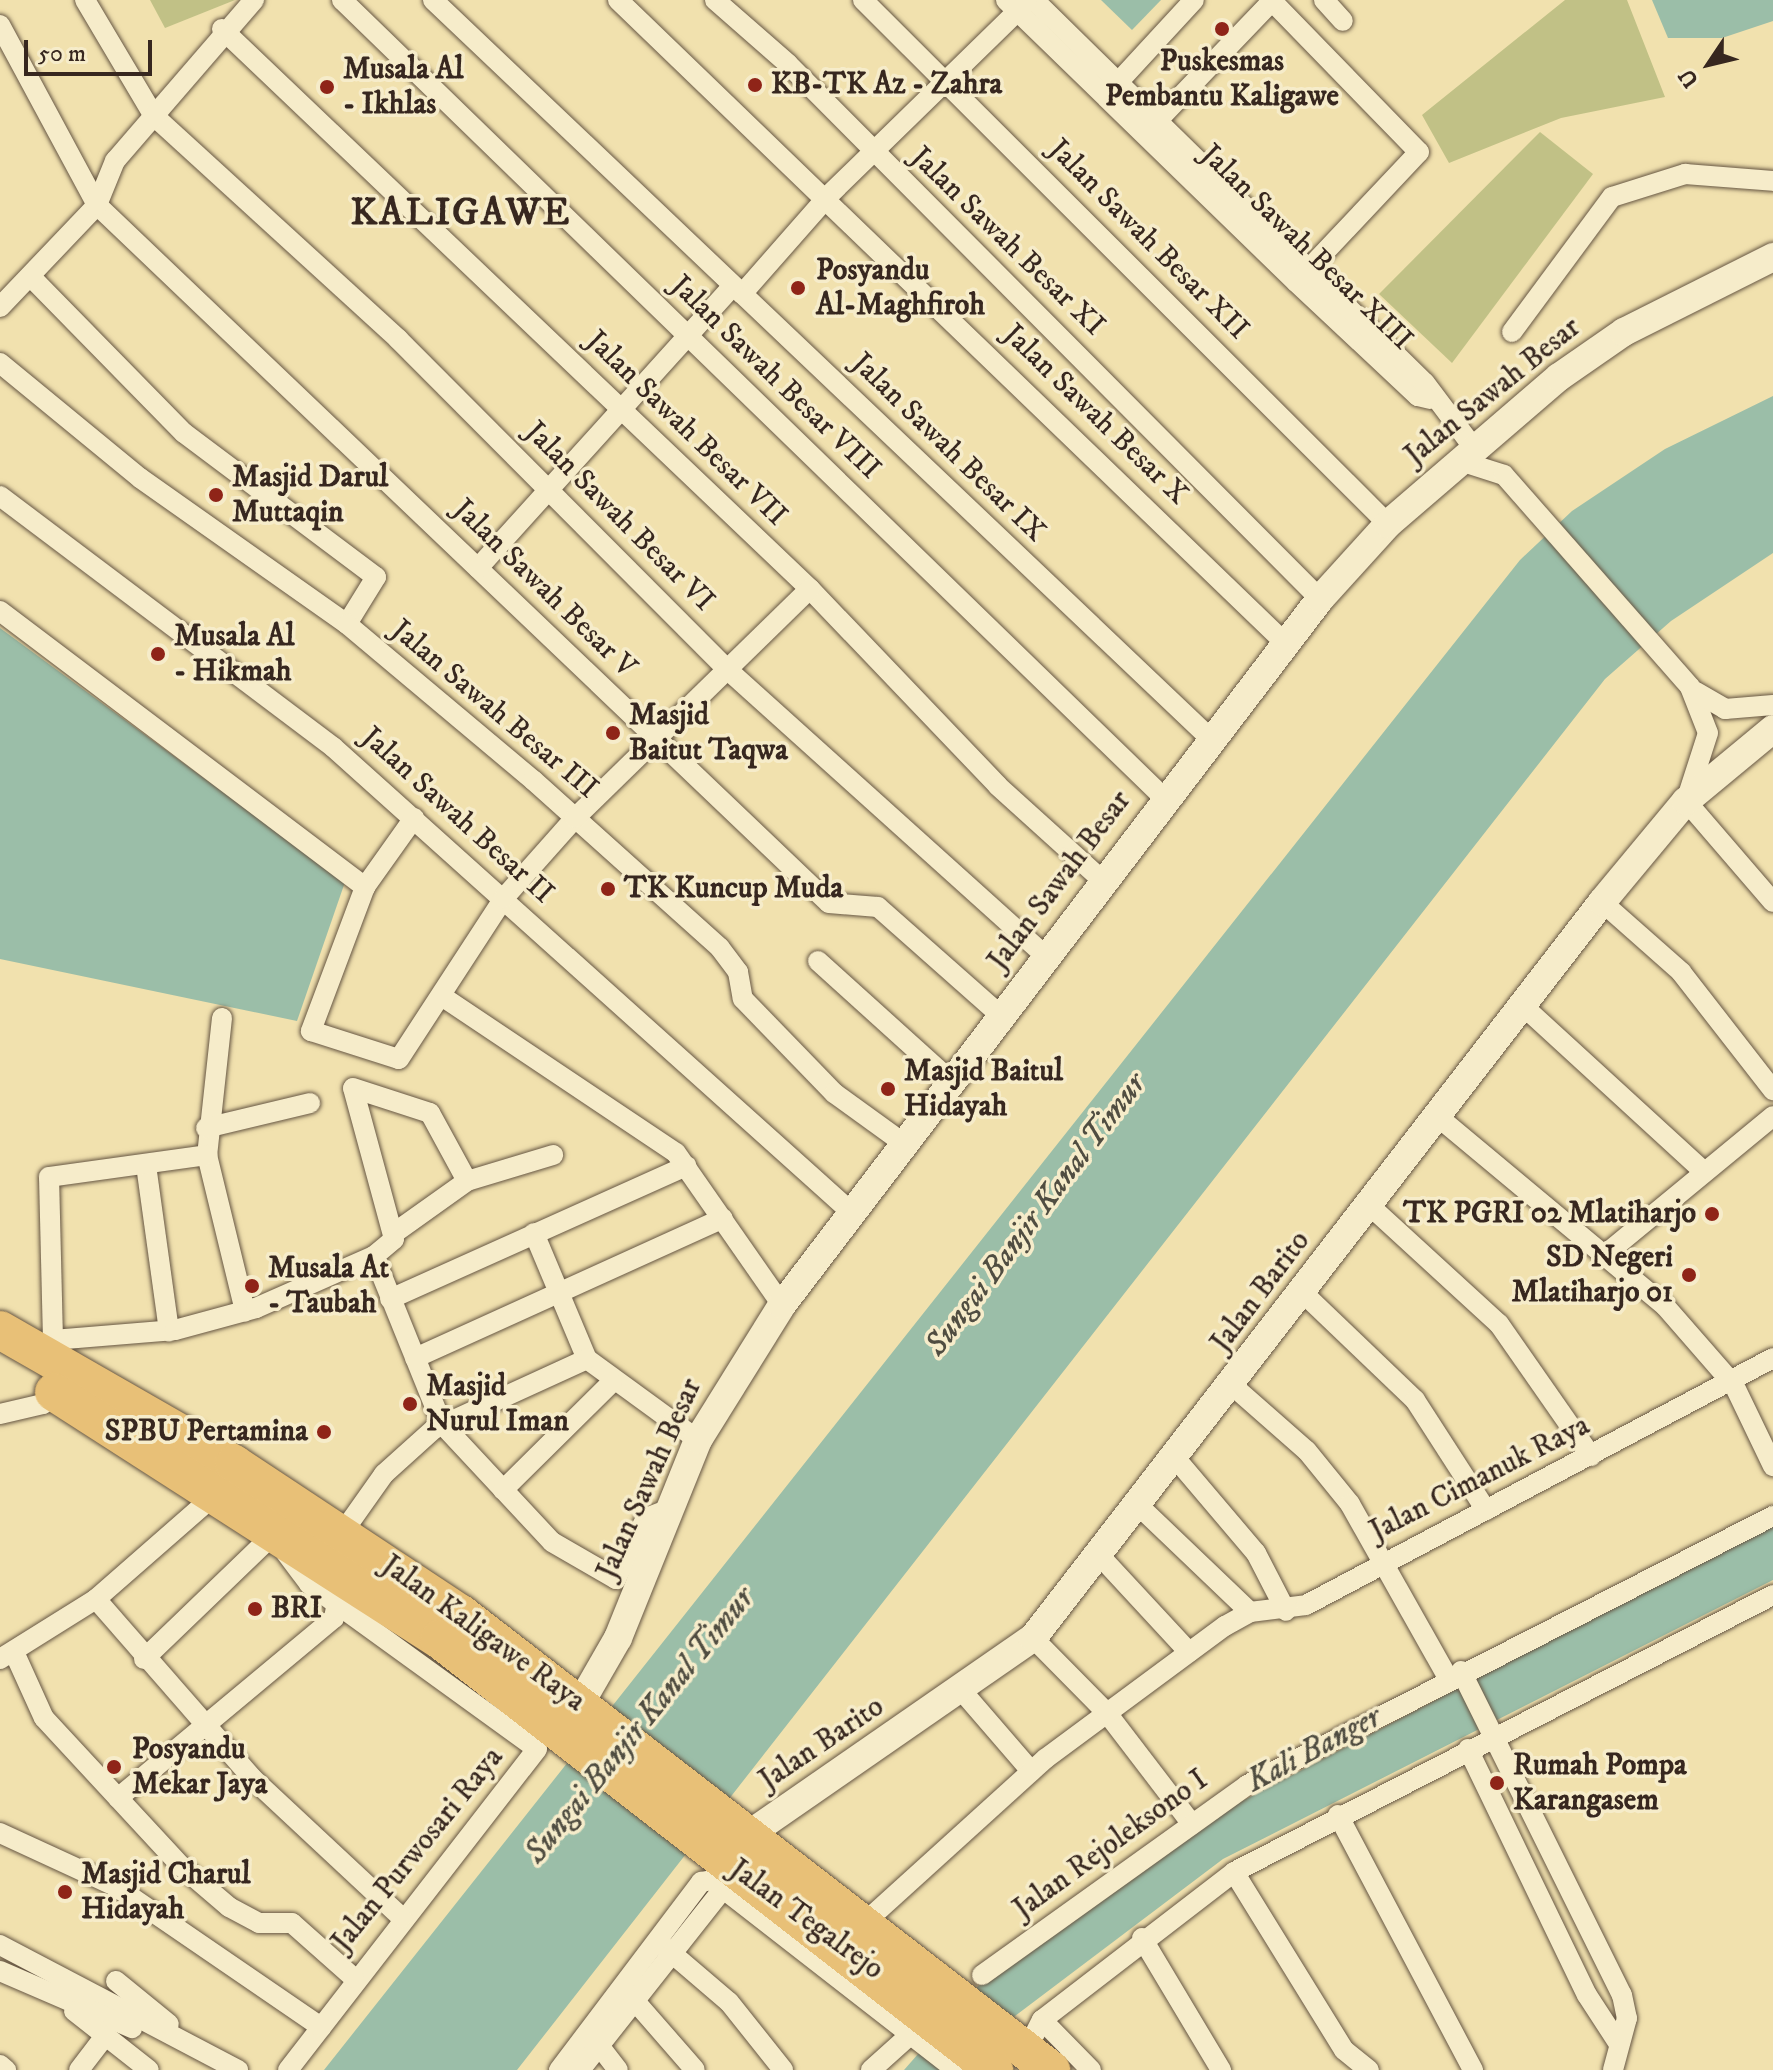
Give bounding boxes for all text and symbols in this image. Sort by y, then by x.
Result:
marker: Puskesmas Pembantu Kaligawe [1211,18,1233,40]
scale bar [28,24,156,74]
north arrow [1669,24,1749,104]
text: 50 m [38,39,86,69]
place label: Puskesmas Pembantu Kaligawe [1105,44,1339,114]
place label: Musala Al - Ikhlas [343,52,464,122]
text: U [1673,63,1705,93]
place label: KB-TK Az - Zahra [771,67,1002,103]
marker: KB-TK Az - Zahra [746,76,764,94]
marker: Musala Al - Ikhlas [318,78,336,96]
street label: Jalan Sawah Besar XII [1040,132,1256,348]
street label: Jalan Sawah Besar XIII [1192,137,1420,359]
street label: Jalan Sawah Besar XI [902,140,1112,344]
district label: KALIGAWE [351,191,571,237]
place label: Posyandu Al-Maghfiroh [816,253,985,324]
street label: Jalan Sawah Besar VIII [662,268,888,488]
marker: Posyandu Al-Maghfiroh [787,277,809,299]
street label: Jalan Sawah Besar [1398,310,1588,474]
street label: Jalan Sawah Besar X [995,317,1195,513]
street label: Jalan Sawah Besar VII [578,324,794,534]
street label: Jalan Sawah Besar IX [843,346,1053,550]
street label: Jalan Sawah Besar VI [517,415,721,619]
place label: Masjid Darul Muttaqin [232,460,388,530]
marker: Masjid Darul Muttaqin [207,486,225,504]
street label: Jalan Sawah Besar V [445,492,643,686]
street label: Jalan Sawah Besar III [383,613,605,807]
place label: Musala Al - Hikmah [174,619,295,690]
marker: Musala Al - Hikmah [149,645,167,663]
place label: Masjid Baitut Taqwa [629,698,788,768]
street label: Jalan Sawah Besar II [353,720,561,912]
marker: Masjid Baitut Taqwa [604,724,622,742]
street label: Jalan Sawah Besar [981,784,1139,978]
place label: TK Kuncup Muda [624,871,843,907]
marker: TK Kuncup Muda [599,880,617,898]
place label: Masjid Baitul Hidayah [904,1054,1063,1124]
water label: Sungai Banjir Kanal Timur [917,1066,1155,1364]
marker: Masjid Baitul Hidayah [879,1080,897,1098]
place label: TK PGRI 02 Mlatiharjo [1403,1196,1696,1232]
marker: TK PGRI 02 Mlatiharjo [1703,1205,1721,1223]
street label: Jalan Barito [1204,1224,1318,1360]
place label: SD Negeri Mlatiharjo 01 [1512,1240,1673,1310]
place label: Musala At - Taubah [268,1251,389,1322]
marker: SD Negeri Mlatiharjo 01 [1680,1266,1698,1284]
marker: Musala At - Taubah [243,1277,261,1295]
place label: Masjid Nurul Iman [426,1369,569,1440]
street label: Jalan Sawah Besar [590,1373,710,1585]
marker: Masjid Nurul Iman [401,1395,419,1413]
street label: Jalan Cimanuk Raya [1364,1408,1596,1550]
place label: SPBU Pertamina [105,1414,308,1450]
marker: SPBU Pertamina [315,1423,333,1441]
street label: Jalan Kaligawe Raya [374,1548,592,1720]
water label: Sungai Banjir Kanal Timur [517,1580,763,1872]
place label: BRI [271,1591,322,1627]
marker: BRI [246,1600,264,1618]
street label: Jalan Barito [753,1689,891,1799]
water label: Kali Banger [1240,1699,1388,1801]
place label: Posyandu Mekar Jaya [132,1732,268,1802]
street label: Jalan Purwosari Raya [325,1740,511,1960]
place label: Rumah Pompa Karangasem [1513,1748,1687,1818]
marker: Posyandu Mekar Jaya [103,1756,125,1778]
street label: Jalan Rejoleksono I [1007,1762,1215,1928]
marker: Rumah Pompa Karangasem [1488,1774,1506,1792]
street label: Jalan Tegalrejo [722,1852,890,1988]
place label: Masjid Charul Hidayah [81,1857,251,1928]
marker: Masjid Charul Hidayah [56,1883,74,1901]

